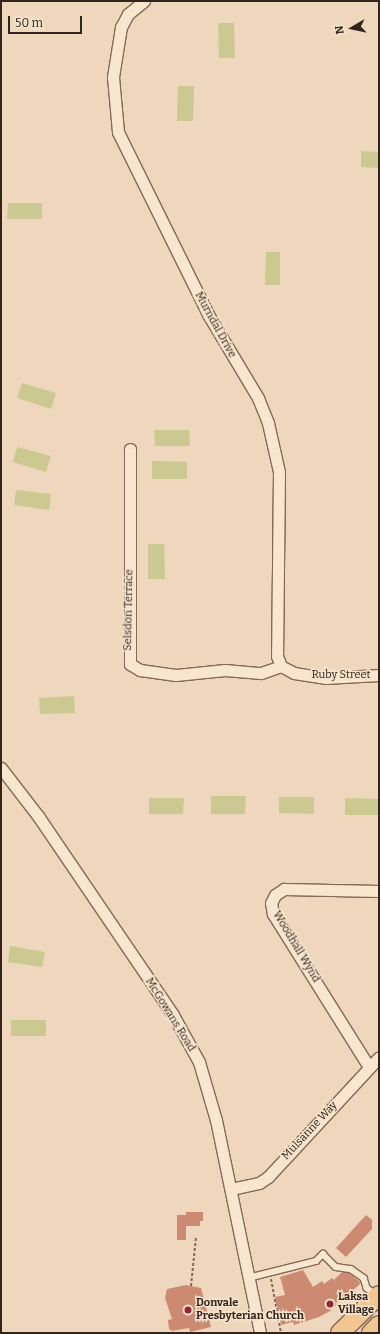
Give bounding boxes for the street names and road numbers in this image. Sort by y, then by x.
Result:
street label: Murndal Drive [191,290,239,360]
street label: Selsdon Terrace [122,569,136,651]
street label: Ruby Street [311,668,371,682]
street label: Woodhall Wynd [270,909,322,985]
street label: McGowans Road [142,976,198,1054]
street label: Mulsanne Way [280,1099,340,1163]

